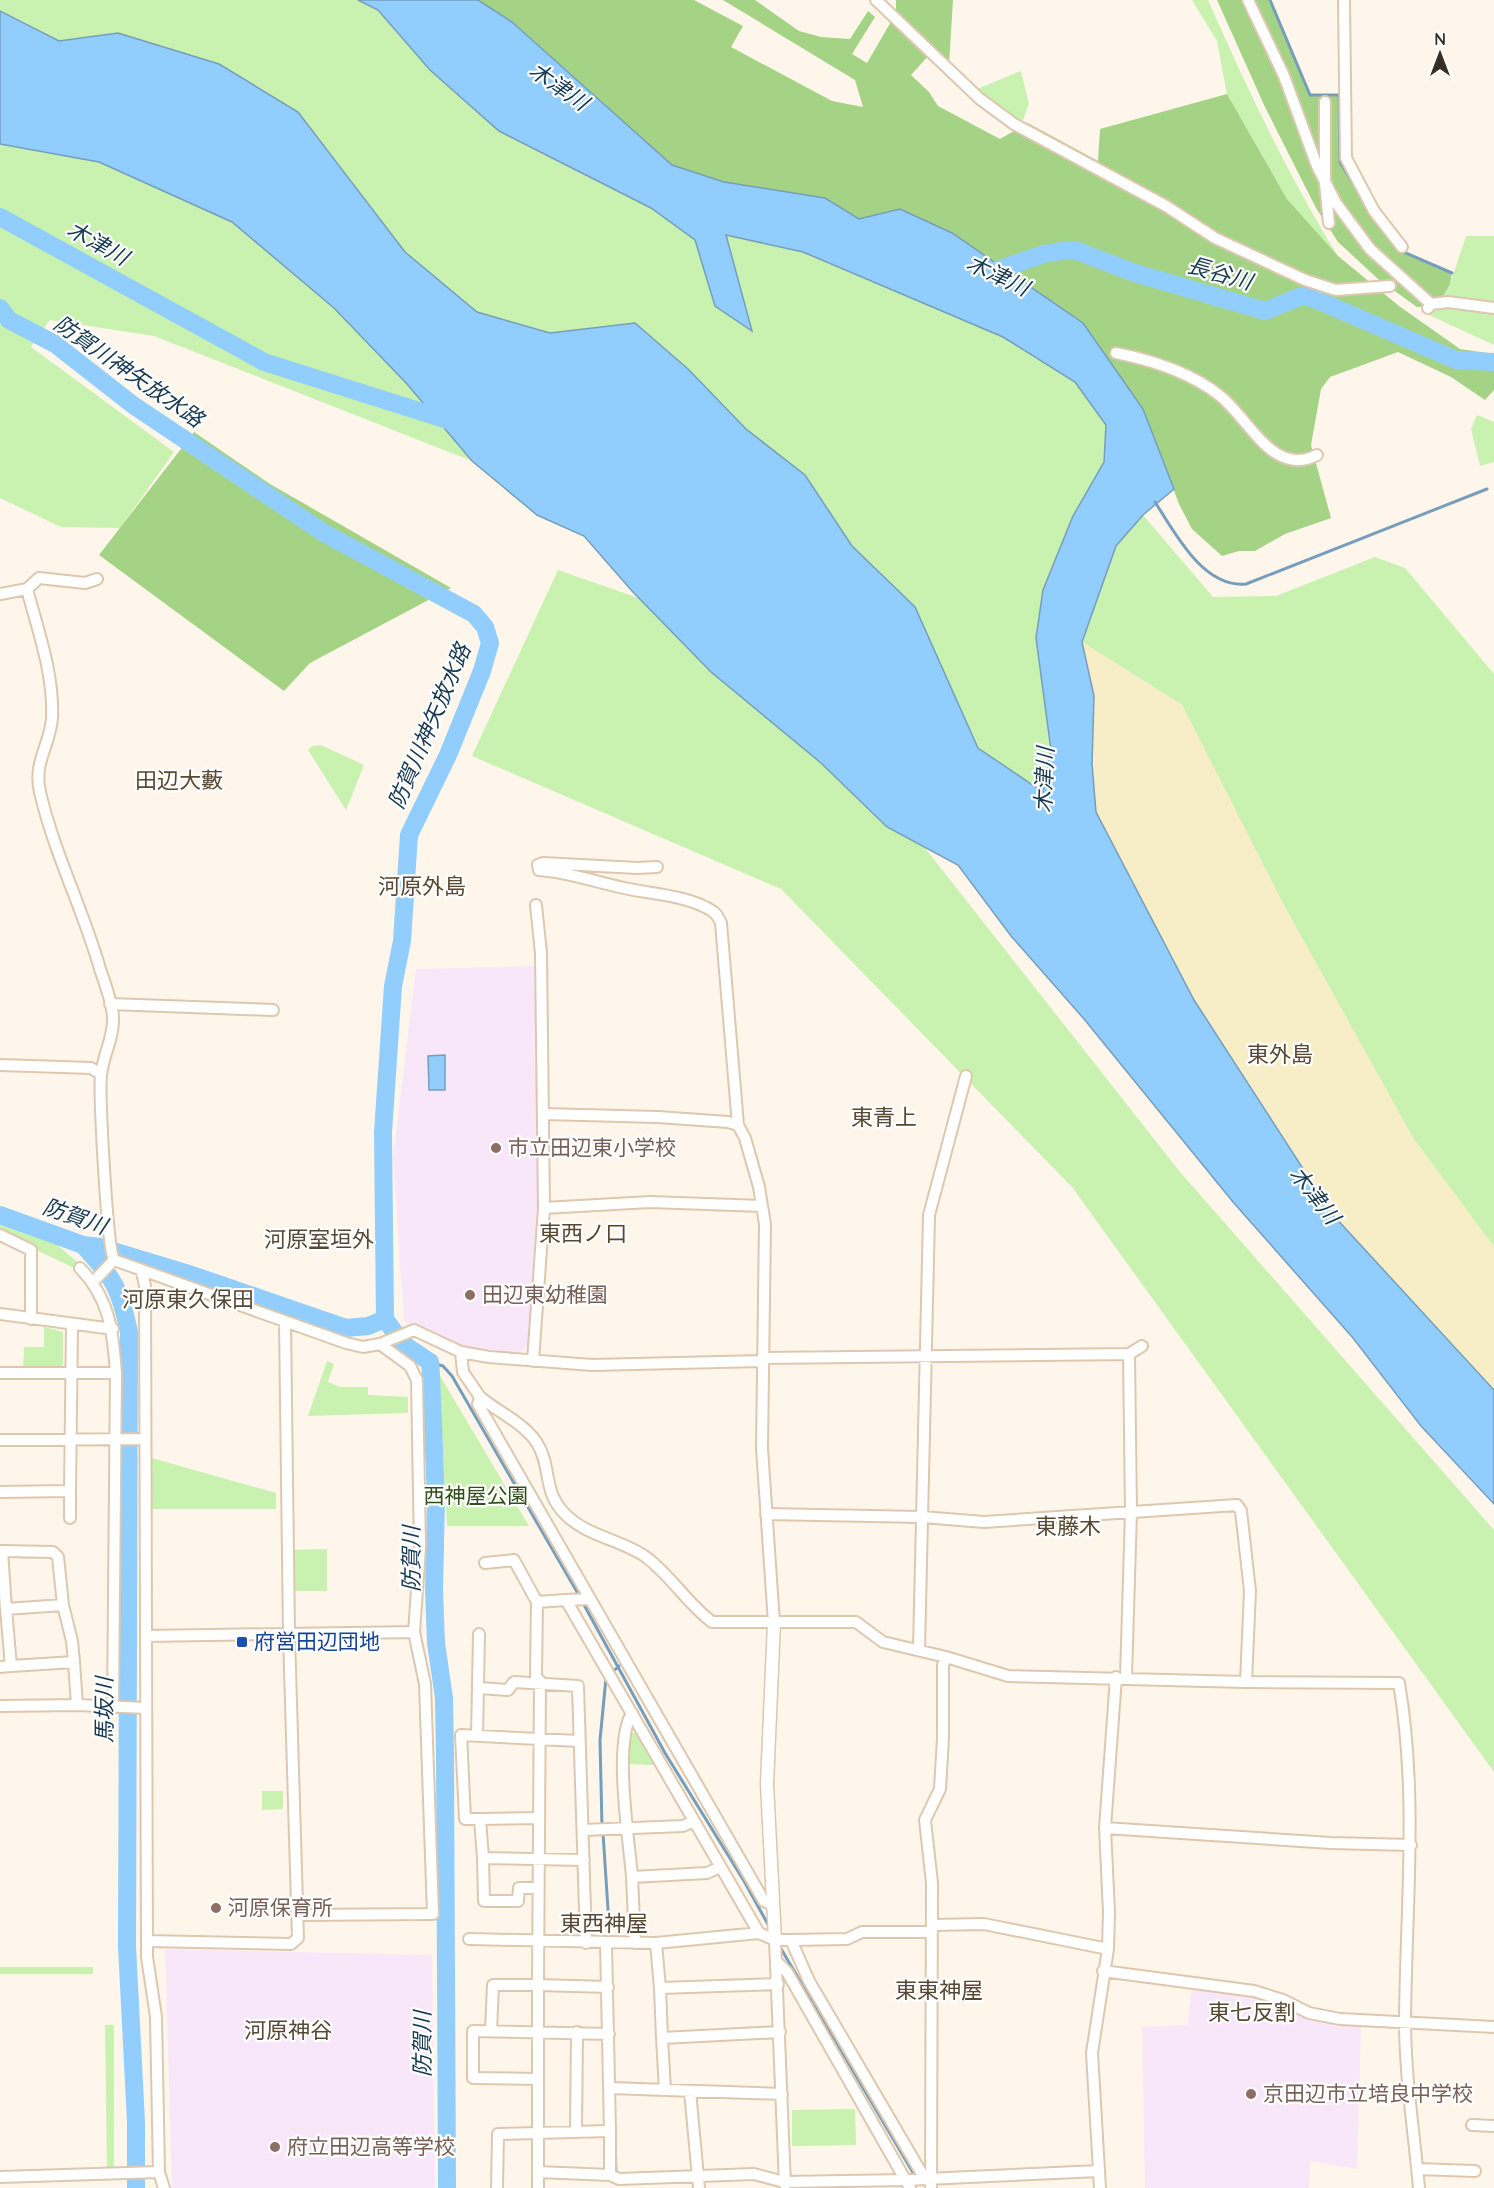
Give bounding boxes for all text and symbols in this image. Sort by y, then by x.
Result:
north arrow [1410,24,1470,84]
text: N [1434,29,1446,49]
water label: 木津川 [524,56,596,118]
water label: 木津川 [62,215,135,272]
water label: 木津川 [962,248,1036,302]
water label: 長谷川 [1184,250,1257,296]
water label: 防賀川神矢放水路 [49,309,211,434]
water label: 防賀川神矢放水路 [382,638,477,812]
water label: 木津川 [1029,745,1059,813]
district label: 田辺大藪 [135,766,223,794]
district label: 河原外島 [378,872,466,900]
district label: 東外島 [1247,1040,1313,1068]
district label: 東青上 [851,1103,917,1131]
place label: 市立田辺東小学校 [508,1134,676,1160]
marker: 市立田辺東小学校 [489,1141,503,1155]
water label: 木津川 [1284,1160,1348,1231]
water label: 防賀川 [39,1192,113,1241]
district label: 東西ノ口 [539,1219,627,1247]
district label: 河原室垣外 [264,1225,374,1253]
place label: 田辺東幼稚園 [482,1281,608,1307]
district label: 河原東久保田 [122,1285,254,1313]
marker: 田辺東幼稚園 [463,1288,477,1302]
park label: 西神屋公園 [424,1482,529,1508]
district label: 東藤木 [1035,1512,1101,1540]
water label: 防賀川 [397,1524,425,1592]
place label: 府営田辺団地 [254,1628,380,1654]
marker: 府営田辺団地 [235,1635,249,1649]
water label: 馬坂川 [90,1675,118,1743]
place label: 河原保育所 [228,1894,333,1920]
marker: 河原保育所 [209,1901,223,1915]
district label: 東西神屋 [560,1909,648,1937]
district label: 東東神屋 [895,1976,983,2004]
district label: 東七反割 [1208,1998,1296,2026]
water label: 防賀川 [408,2009,436,2077]
district label: 河原神谷 [244,2016,332,2044]
place label: 京田辺市立培良中学校 [1263,2080,1473,2106]
marker: 京田辺市立培良中学校 [1244,2087,1258,2101]
place label: 府立田辺高等学校 [287,2133,455,2159]
marker: 府立田辺高等学校 [268,2140,282,2154]

